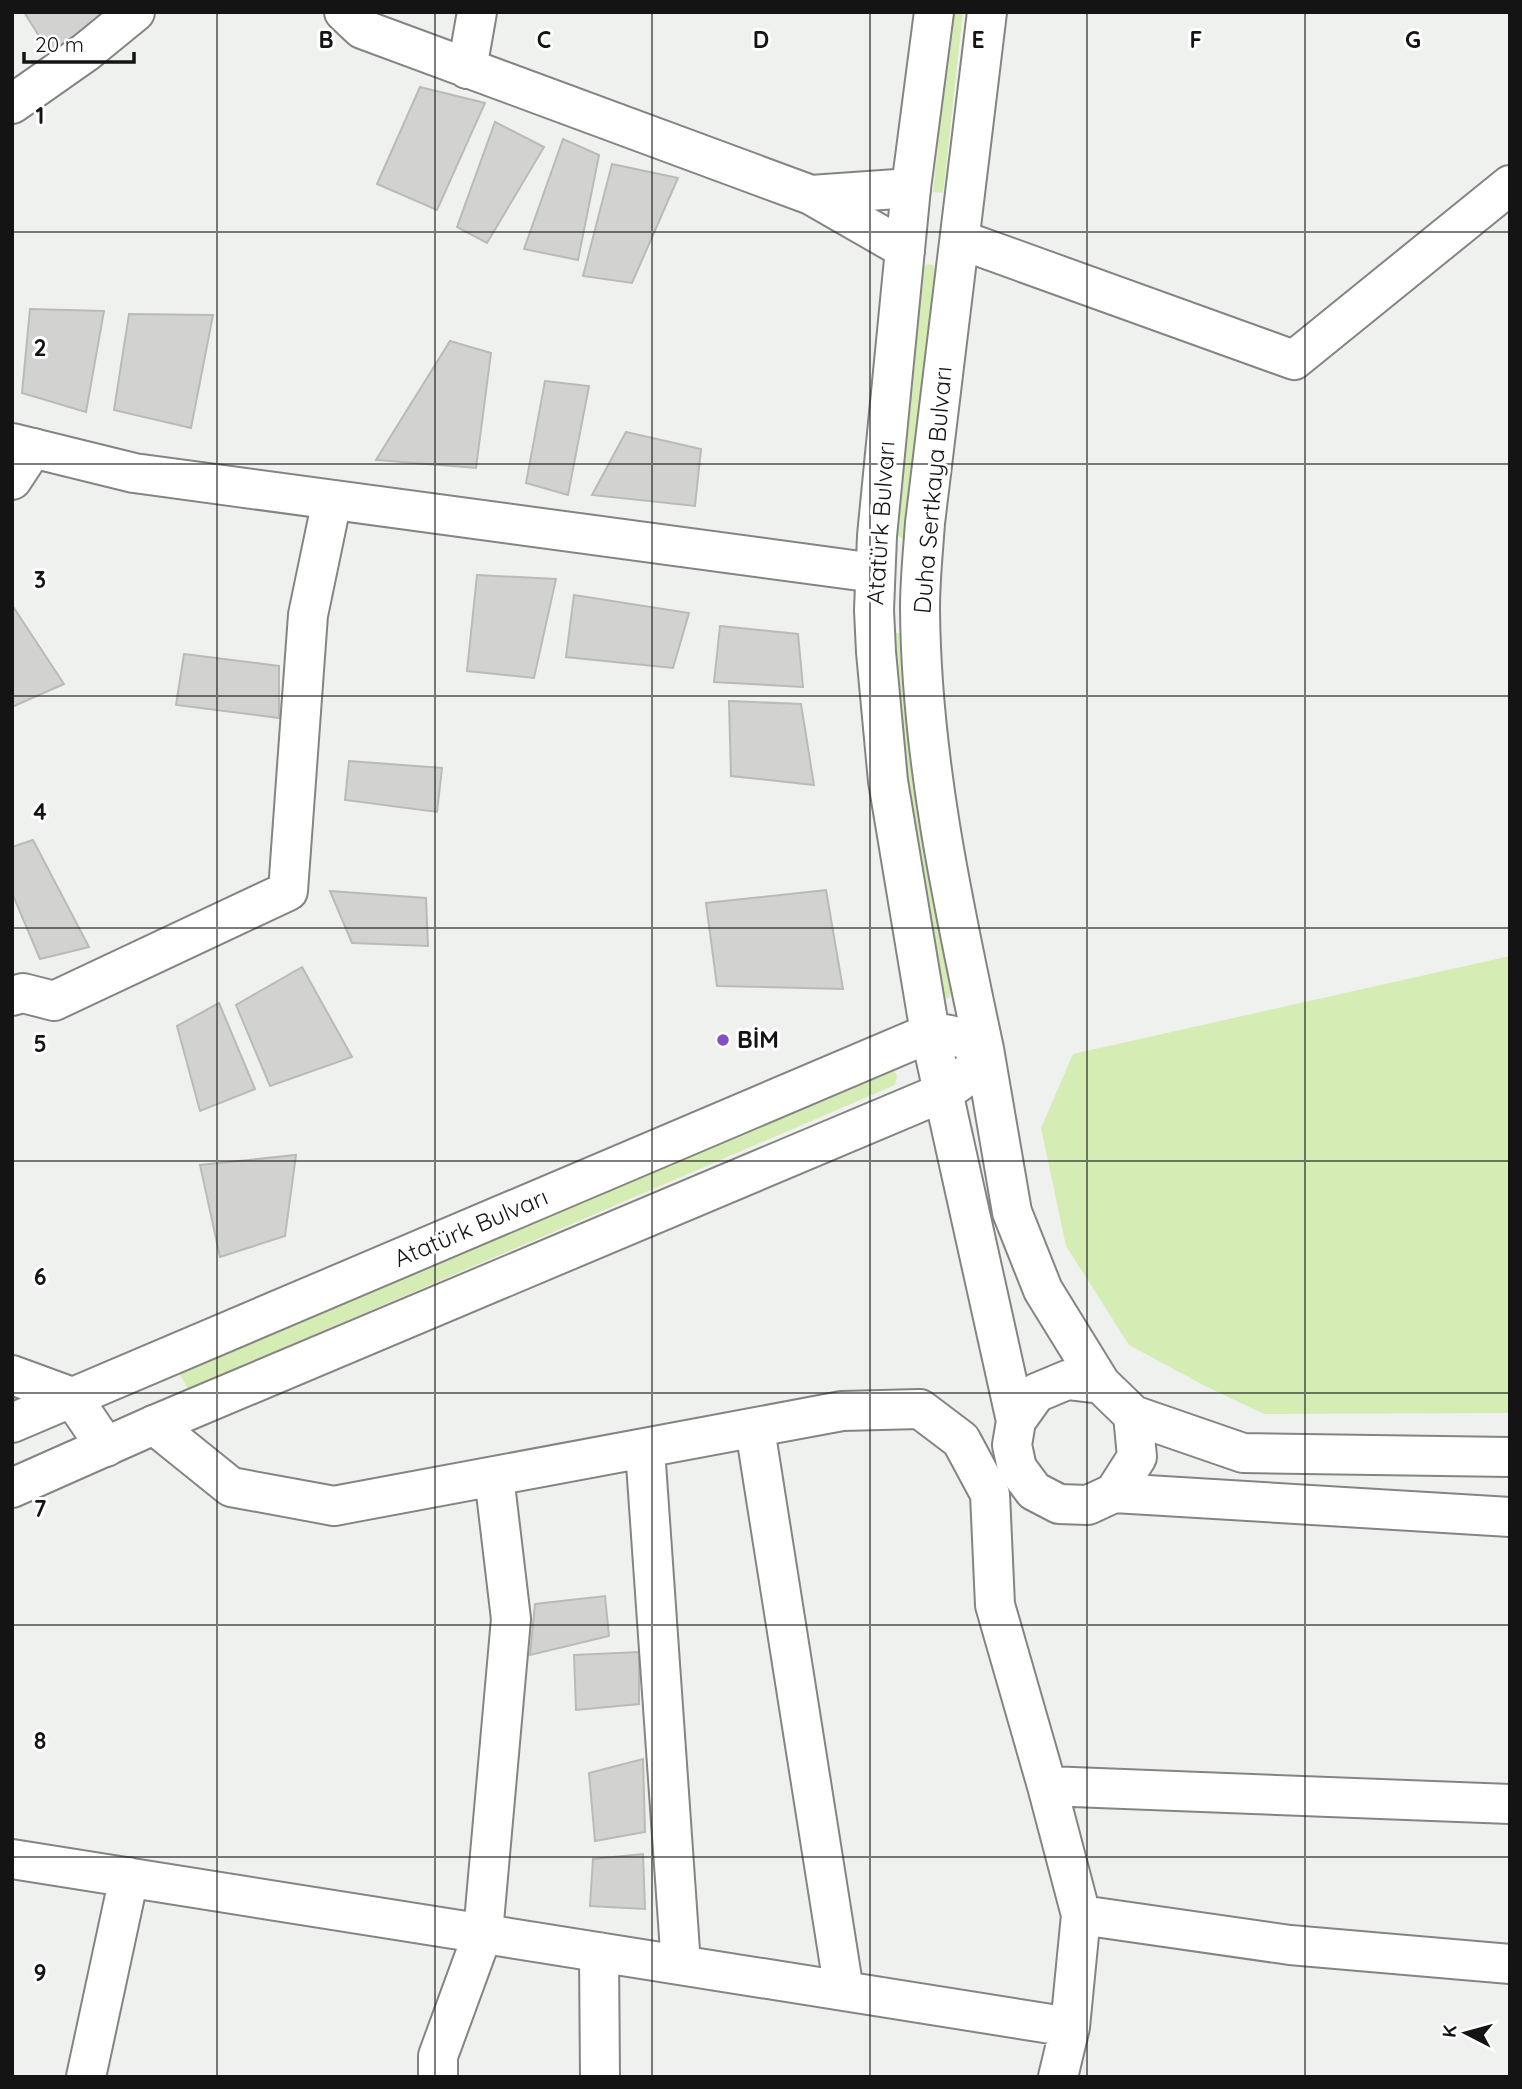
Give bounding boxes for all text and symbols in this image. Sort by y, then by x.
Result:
scale bar [24,21,135,65]
text: B [318,25,334,54]
text: C [537,25,551,54]
text: D [753,25,769,54]
text: E [971,25,985,54]
text: F [1190,25,1202,54]
text: G [1405,25,1421,54]
text: 20 m [35,31,84,57]
text: 1 [36,101,44,130]
text: 2 [33,333,47,362]
street label: Duha Sertkaya Bulvarı [906,365,958,615]
street label: Atatürk Bulvarı [859,440,901,606]
text: 3 [34,565,46,594]
text: 4 [33,797,47,826]
place label: BİM [737,1024,779,1054]
text: 5 [33,1029,47,1058]
marker: BİM [715,1032,731,1048]
street label: Atatürk Bulvarı [389,1181,552,1273]
text: 6 [34,1262,46,1291]
text: 7 [34,1494,47,1523]
text: 8 [34,1726,46,1755]
text: 9 [33,1958,47,1987]
north arrow [1431,1998,1501,2068]
text: K [1437,2024,1462,2039]

